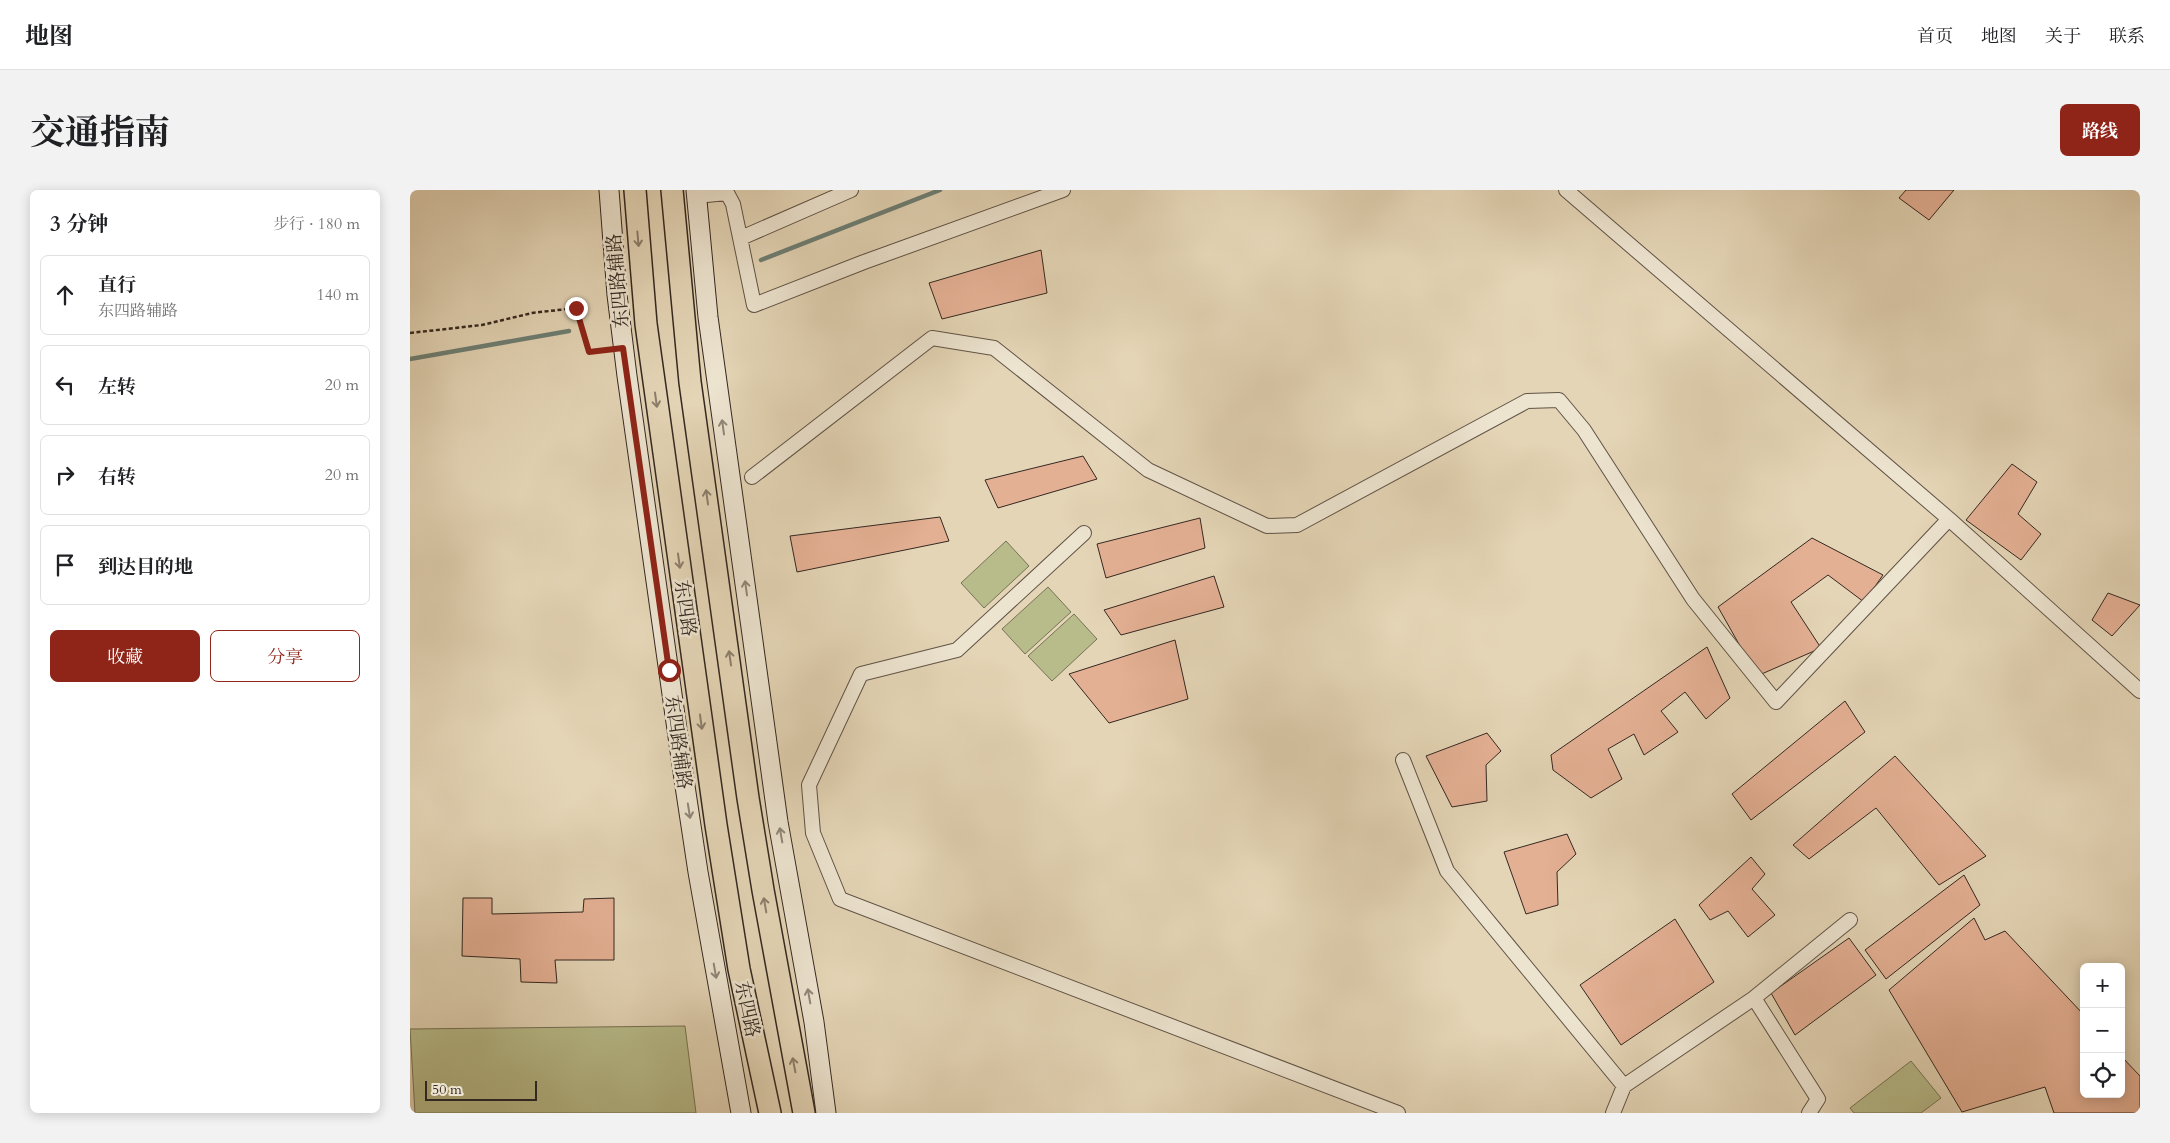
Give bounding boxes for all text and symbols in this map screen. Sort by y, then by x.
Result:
text: 地图 [25,20,73,53]
text: 首页 [1917,24,1953,49]
text: 地图 [1981,24,2017,49]
text: 关于 [2045,24,2081,49]
text: 联系 [2109,24,2145,49]
button: 路线 [2060,104,2140,156]
text: 交通指南 [30,109,170,157]
text: 3 分钟 [50,210,108,239]
text: 步行 · 180 m [273,213,360,235]
one-way arrow [634,230,643,246]
street label: 东四路辅路 [601,232,635,329]
text: 直行 [98,272,136,298]
icon: ahead [51,281,79,309]
text: 140 m [317,284,359,306]
route end [565,297,588,320]
text: 东四路辅路 [98,300,178,322]
icon: left [51,371,79,399]
text: 左转 [98,374,136,400]
text: 20 m [325,374,359,396]
one-way arrow [651,392,661,408]
one-way arrow [718,419,728,435]
icon: right [51,461,79,489]
text: 右转 [98,464,136,490]
text: 20 m [325,464,359,486]
one-way arrow [702,489,712,505]
icon: arrive [51,551,79,579]
one-way arrow [674,553,684,569]
text: 到达目的地 [98,554,193,580]
street label: 东四路 [668,578,702,638]
one-way arrow [741,580,751,596]
button: 收藏 [50,630,200,682]
button: 分享 [210,630,360,682]
one-way arrow [724,650,734,666]
route start [658,659,681,682]
street label: 东四路辅路 [659,693,697,791]
one-way arrow [696,714,706,730]
one-way arrow [684,803,694,819]
one-way arrow [775,828,785,844]
one-way arrow [760,898,770,914]
one-way arrow [711,963,721,979]
map controls [2080,963,2125,1098]
button: + [2080,963,2125,1008]
street label: 东四路 [728,979,766,1040]
one-way arrow [803,988,813,1004]
button: − [2080,1008,2125,1053]
button: locate [2080,1053,2125,1098]
one-way arrow [789,1058,799,1074]
scale bar [425,1078,538,1101]
text: 50 m [432,1080,462,1099]

